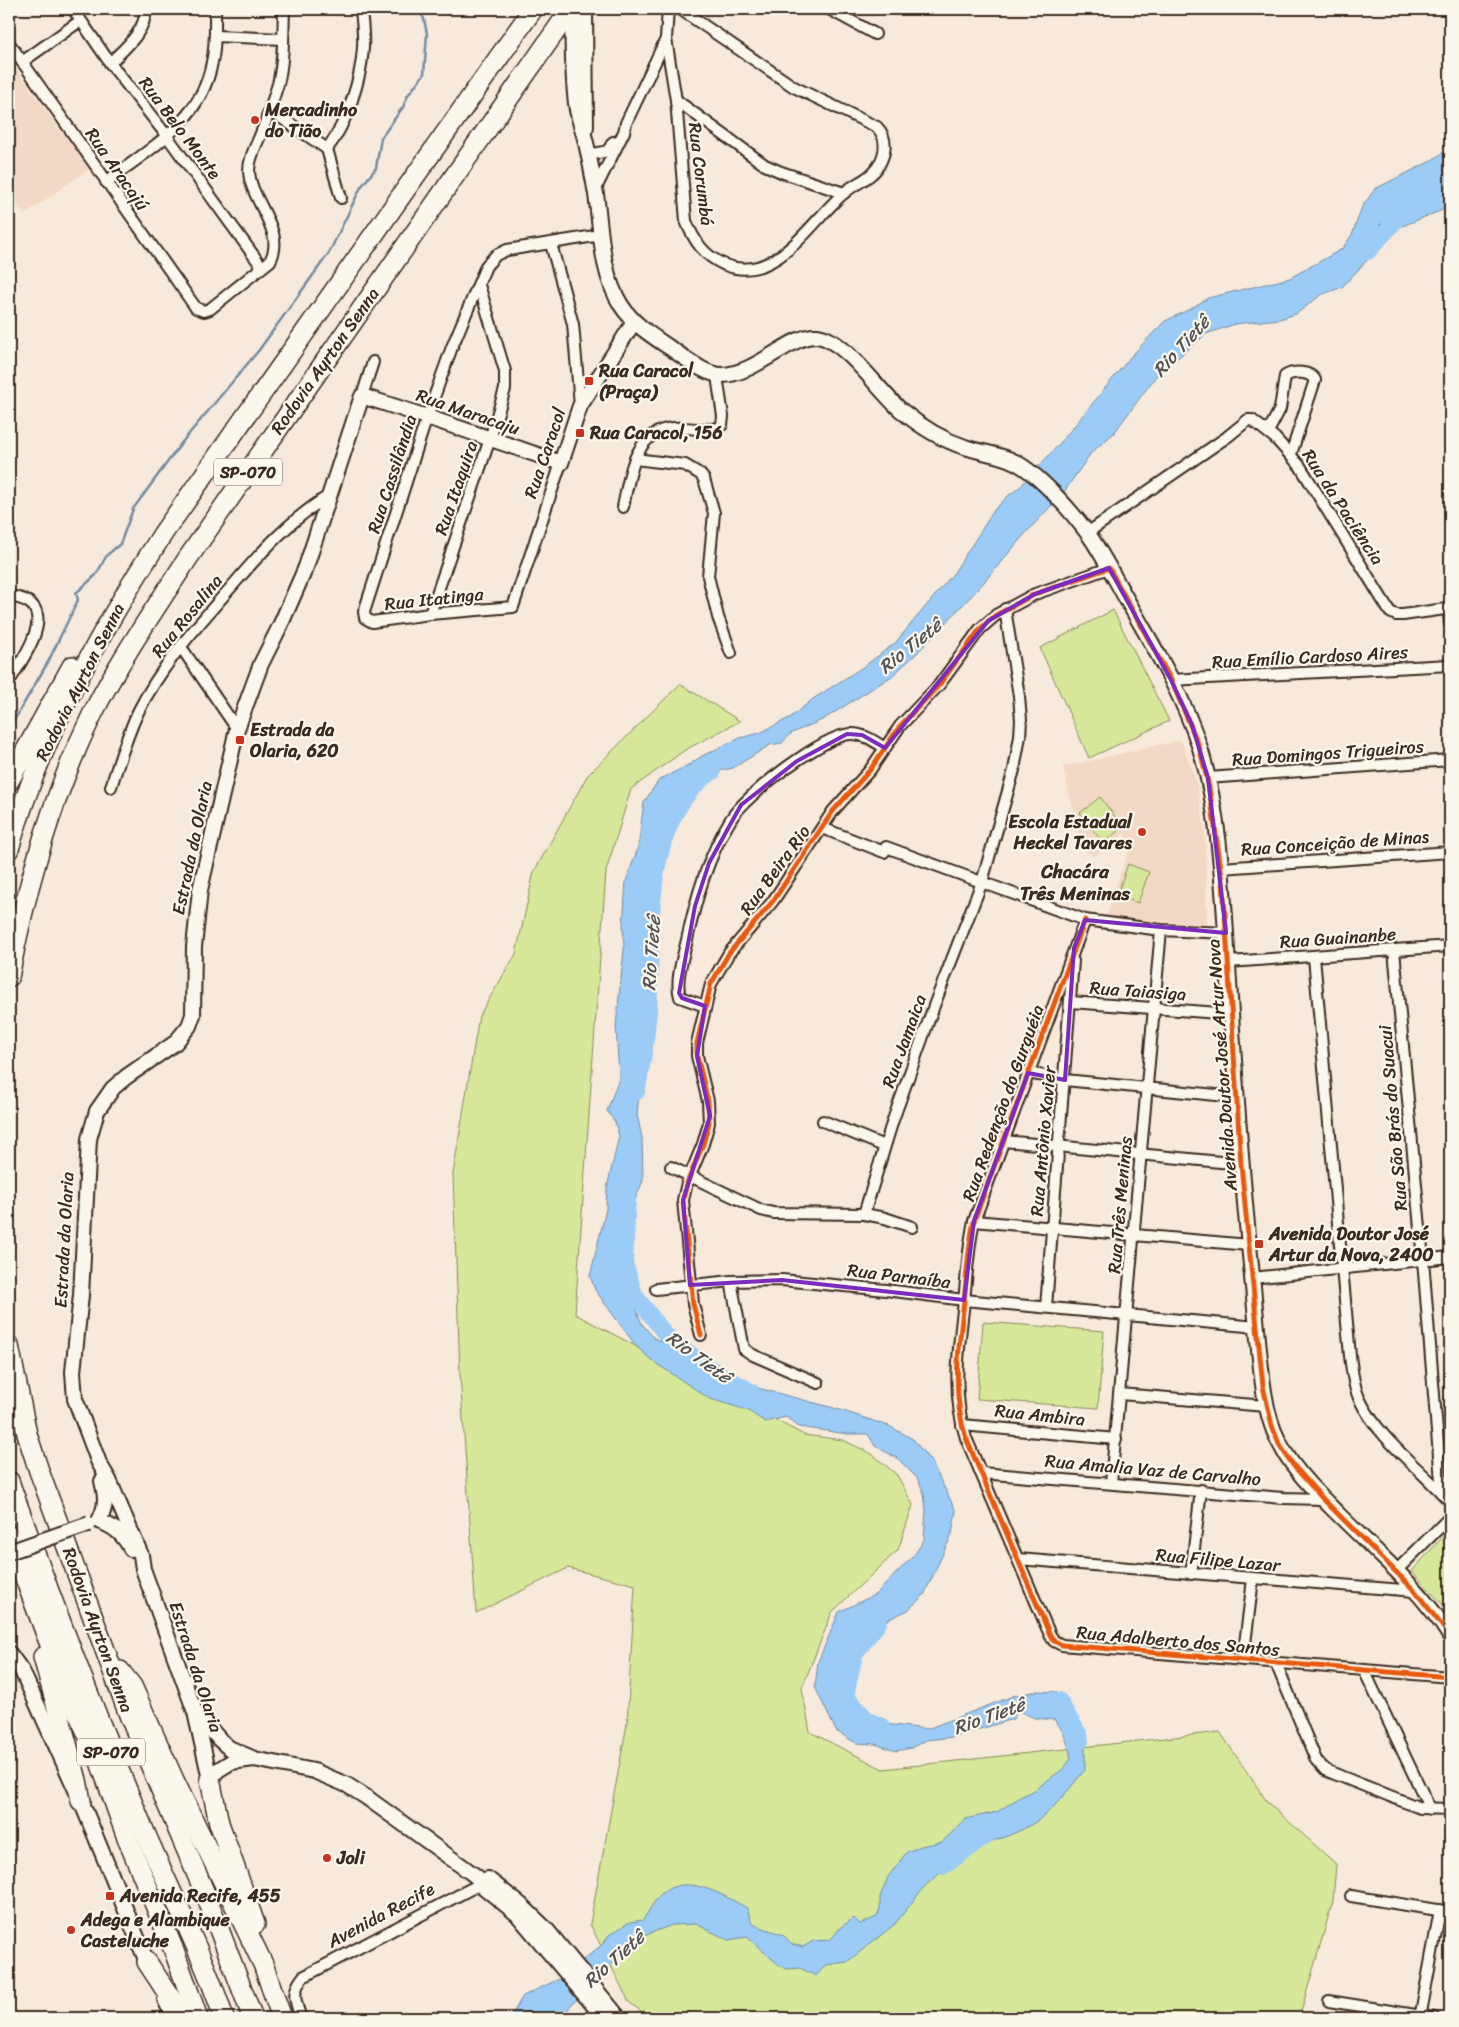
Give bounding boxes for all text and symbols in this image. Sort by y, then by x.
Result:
street label: Rua Belo Monte [130,69,230,187]
place label: Mercadinho do Tião [264,94,358,147]
marker: Mercadinho do Tião [249,114,261,126]
street label: Rua Corumbá [679,120,723,228]
street label: Rua Aracajú [77,121,158,218]
street label: Rodovia Ayrton Senna [262,281,388,441]
water label: Rio Tietê [1144,305,1220,385]
place label: Rua Caracol (Praça) [598,355,694,408]
marker: Rua Caracol (Praça) [583,375,595,387]
street label: Rua Maracaju [412,379,525,445]
street label: Rua Caracol [515,402,576,503]
street label: Rua Cassilândia [358,410,426,538]
place label: Rua Caracol, 156 [589,417,723,449]
marker: Rua Caracol, 156 [574,427,586,439]
street label: Rua Itaquira [425,436,487,540]
street label: Rua da Paciência [1293,442,1393,572]
road number: SP-070 [214,458,282,486]
street label: Rua Rosalina [143,567,231,665]
street label: Rua Itatinga [383,578,486,620]
street label: Rodovia Ayrton Senna [26,597,134,767]
water label: Rio Tietê [871,608,952,682]
street label: Rua Emílio Cardoso Aires [1211,636,1410,678]
place label: Estrada da Olaria, 620 [250,714,339,767]
street label: Rua Domingos Trigueiros [1231,730,1426,776]
marker: Estrada da Olaria, 620 [234,734,246,746]
street label: Estrada da Olaria [162,778,222,918]
place label: Escola Estadual Heckel Tavares [1008,806,1133,859]
street label: Rua Beira Rio [731,818,819,922]
street label: Rua Conceição de Minas [1240,820,1431,866]
marker: Escola Estadual Heckel Tavares [1136,826,1148,838]
district label: Chacára Três Meninas [1020,855,1131,910]
water label: Rio Tietê [632,911,670,991]
street label: Rua Guainanbe [1279,918,1397,958]
street label: Avenida Doutor José Artur Nova [1197,938,1247,1193]
street label: Rua Taiasiga [1089,972,1187,1010]
street label: Rua Jamaica [872,990,936,1092]
street label: Rua Redenção do Gurguéia [952,1000,1054,1206]
street label: Rua São Brás do Suacui [1369,1023,1417,1212]
street label: Rua Antônio Xavier [1020,1063,1066,1218]
street label: Rua Três Meninas [1098,1134,1142,1275]
street label: Estrada da Olaria [44,1171,84,1309]
place label: Avenida Doutor José Artur da Nova, 2400 [1268,1218,1434,1271]
marker: Avenida Doutor José Artur da Nova, 2400 [1253,1238,1265,1250]
street label: Rua Parnaíba [846,1254,953,1298]
water label: Rio Tietê [659,1322,741,1394]
street label: Rua Ambira [993,1394,1087,1436]
street label: Rua Amalia Vaz de Carvalho [1044,1445,1262,1495]
street label: Rua Filipe Lazar [1154,1539,1283,1582]
street label: Rodovia Ayrton Senna [53,1543,143,1717]
street label: Estrada da Olaria [160,1597,232,1737]
street label: Rua Adalberto dos Santos [1075,1616,1282,1666]
water label: Rio Tietê [948,1687,1033,1744]
road number: SP-070 [77,1738,145,1765]
place label: Joli [336,1842,366,1874]
marker: Joli [321,1852,333,1864]
street label: Avenida Recife [321,1873,441,1957]
place label: Avenida Recife, 455 [119,1880,281,1912]
marker: Avenida Recife, 455 [104,1890,116,1902]
place label: Adega e Alambique Casteluche [80,1904,230,1957]
water label: Rio Tietê [575,1920,655,1996]
marker: Adega e Alambique Casteluche [65,1924,77,1936]

